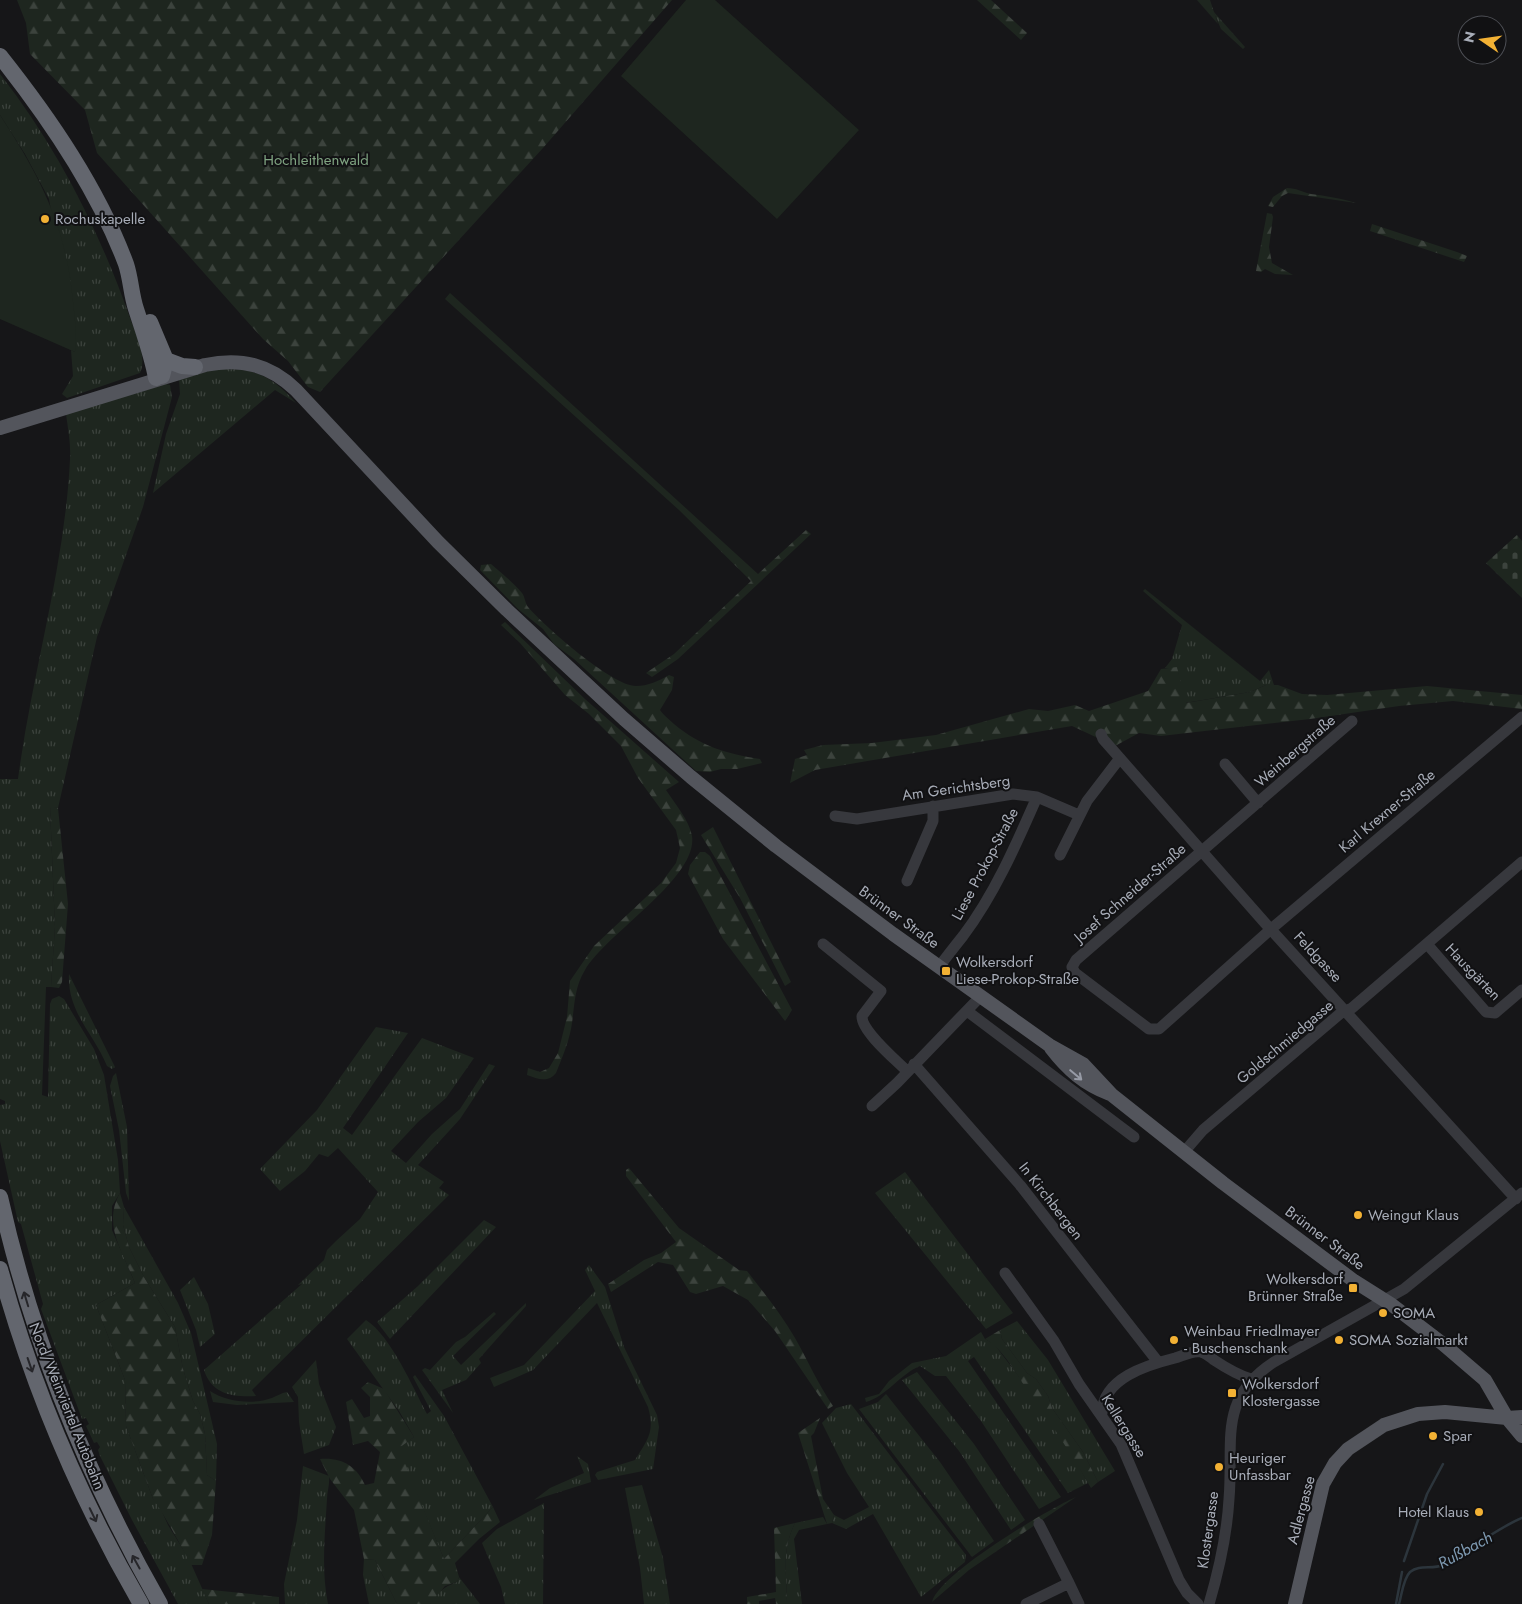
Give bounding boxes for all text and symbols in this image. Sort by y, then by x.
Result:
north arrow [1457,15,1507,65]
text: N [1458,29,1480,45]
park label: Hochleithenwald [263,149,369,171]
place label: Rochuskapelle [55,208,146,230]
marker: Rochuskapelle [39,213,51,225]
street label: Weinbergstraße [1250,709,1341,792]
street label: Karl Krexner-Straße [1334,764,1440,858]
street label: Am Gerichtsberg [901,770,1011,806]
street label: Liese Prokop-Straße [946,804,1024,924]
street label: Josef Schneider-Straße [1068,838,1191,949]
street label: Brünner Straße [854,880,944,954]
street label: Feldgasse [1289,927,1347,988]
street label: Hausgärten [1440,938,1506,1006]
place label: Wolkersdorf Liese-Prokop-Straße [956,951,1079,990]
marker: Wolkersdorf Liese-Prokop-Straße [940,965,952,977]
street label: Goldschmiedgasse [1232,995,1338,1089]
one-way arrow [1070,1070,1083,1081]
street label: In Kirchbergen [1013,1157,1089,1245]
street label: Brünner Straße [1280,1201,1370,1275]
place label: Weingut Klaus [1368,1204,1459,1226]
marker: Weingut Klaus [1352,1209,1364,1221]
place label: Wolkersdorf Brünner Straße [1248,1268,1344,1307]
marker: Wolkersdorf Brünner Straße [1347,1282,1359,1294]
one-way arrow [21,1292,31,1308]
place label: SOMA [1393,1302,1435,1324]
marker: SOMA [1377,1307,1389,1319]
street label: Nord/Weinviertel Autobahn [23,1319,111,1493]
place label: Weinbau Friedlmayer - Buschenschank [1184,1320,1320,1359]
place label: SOMA Sozialmarkt [1349,1329,1468,1351]
marker: Weinbau Friedlmayer - Buschenschank [1168,1334,1180,1346]
marker: SOMA Sozialmarkt [1333,1334,1345,1346]
one-way arrow [26,1357,36,1373]
place label: Wolkersdorf Klostergasse [1242,1373,1320,1412]
marker: Wolkersdorf Klostergasse [1226,1387,1238,1399]
street label: Kellergasse [1096,1390,1152,1462]
place label: Spar [1443,1425,1473,1447]
marker: Spar [1427,1430,1439,1442]
place label: Heuriger Unfassbar [1229,1447,1292,1486]
marker: Heuriger Unfassbar [1213,1461,1225,1473]
street label: Adlergasse [1281,1473,1321,1547]
street label: Klostergasse [1192,1490,1224,1570]
place label: Hotel Klaus [1398,1501,1469,1523]
marker: Hotel Klaus [1473,1506,1485,1518]
one-way arrow [89,1507,98,1522]
water label: Rußbach [1434,1526,1496,1574]
one-way arrow [131,1555,141,1569]

